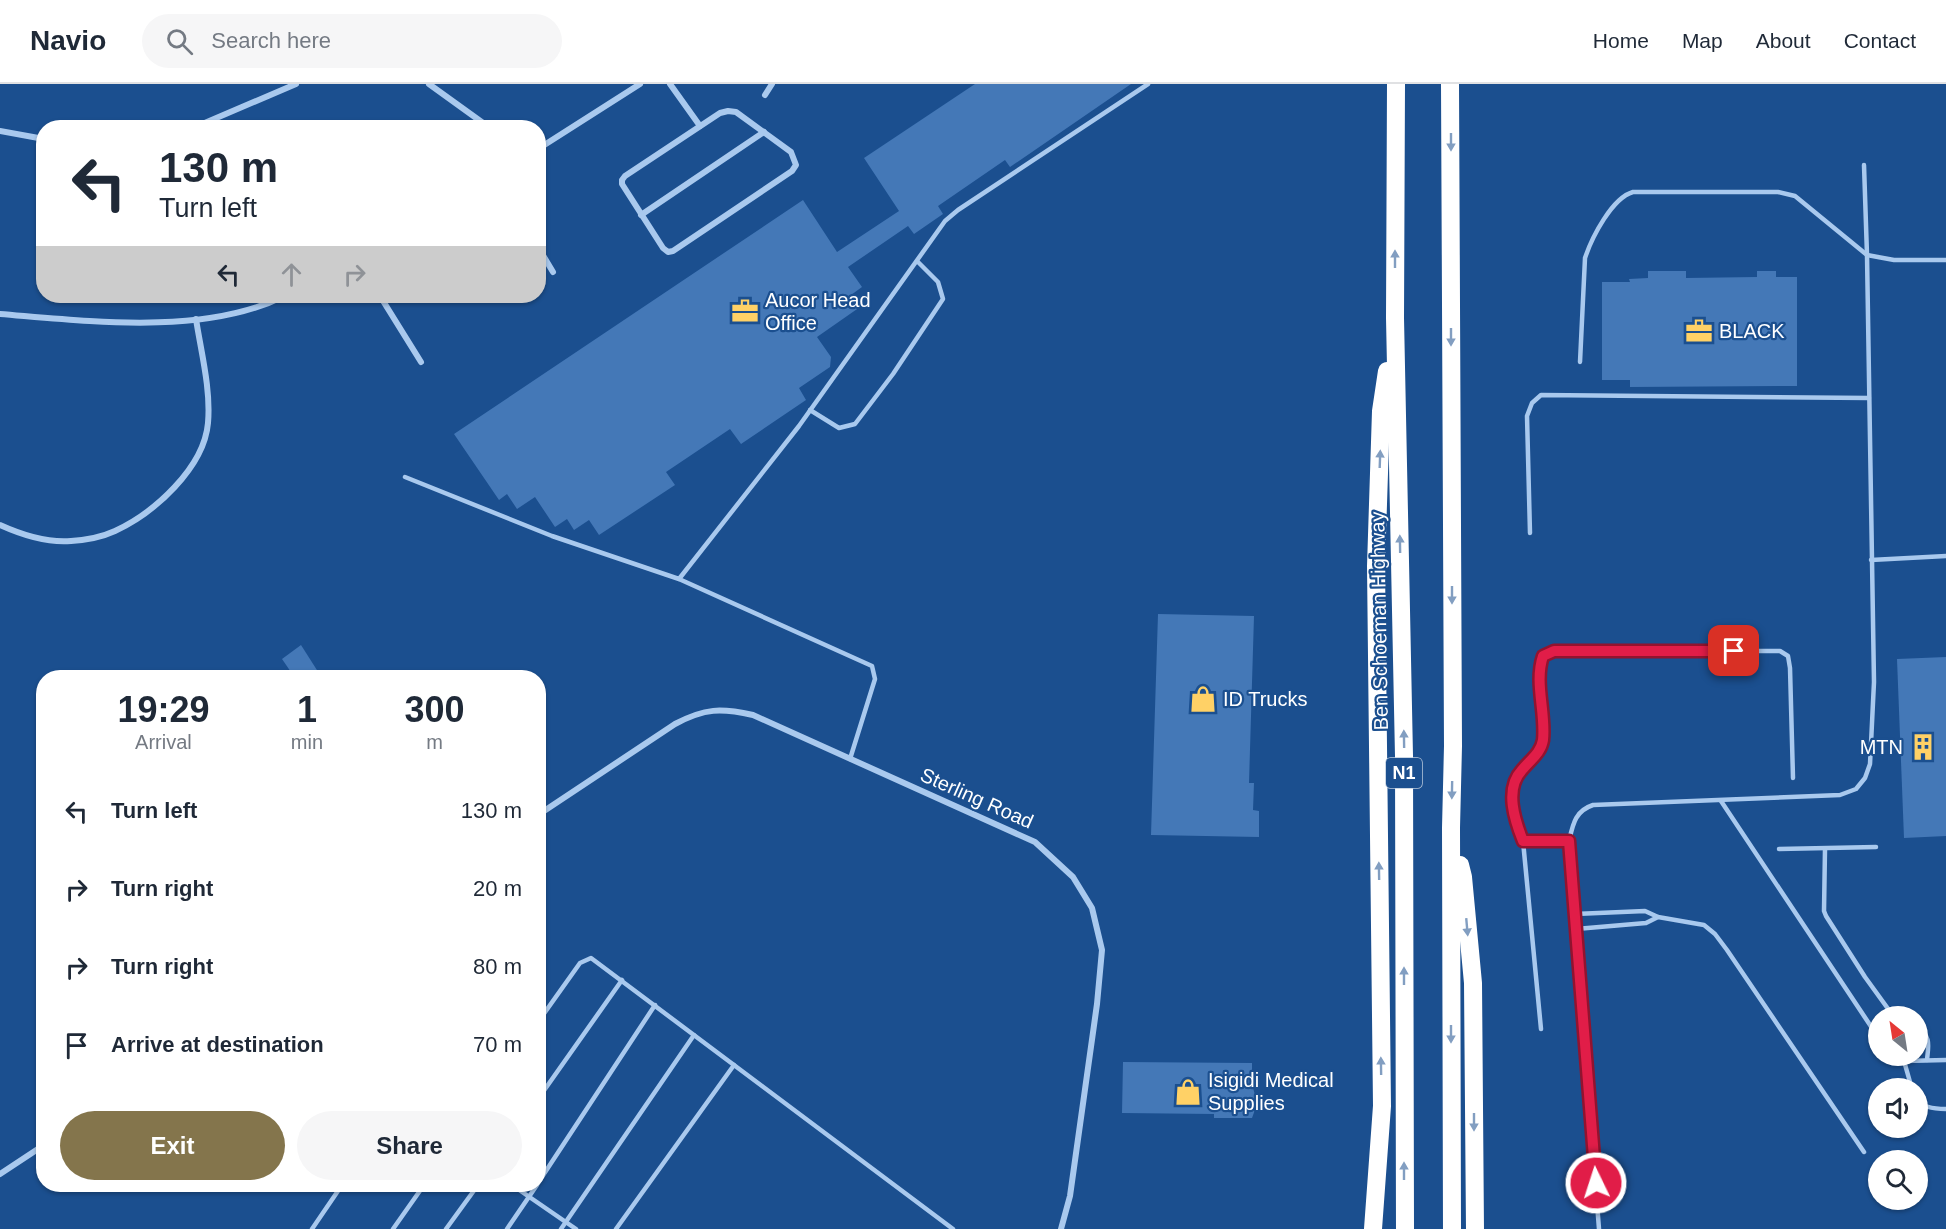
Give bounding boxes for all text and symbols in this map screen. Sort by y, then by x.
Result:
search box [142,14,562,68]
text: Navio [30,25,106,56]
icon: search [163,25,196,58]
text: Search here [211,28,331,53]
text: Home [1593,29,1649,52]
text: Map [1682,29,1723,52]
text: About [1756,29,1811,52]
text: Contact [1844,29,1916,52]
one-way arrow [1446,133,1456,152]
icon: left [60,144,138,222]
text: 130 m [159,144,278,191]
text: Turn left [159,193,257,223]
one-way arrow [1390,250,1400,269]
icon: left [212,258,245,291]
icon: ahead [275,258,308,291]
icon: right [338,258,371,291]
place label: Aucor Head Office [765,289,871,334]
office icon: Aucor Head Office [730,296,760,326]
office icon: BLACK [1684,316,1714,346]
place label: BLACK [1719,320,1785,342]
one-way arrow [1446,328,1456,347]
one-way arrow [1375,450,1384,469]
street label: Ben Schoeman Highway [1366,511,1392,731]
one-way arrow [1395,534,1404,553]
one-way arrow [1448,586,1457,605]
pin [1708,625,1759,676]
icon: arrive [1717,634,1750,667]
shop icon: ID Trucks [1188,684,1218,714]
place label: ID Trucks [1223,688,1307,710]
text: 19:29 [117,689,209,730]
text: 1 [297,689,317,730]
text: 300 [404,689,465,730]
one-way arrow [1399,729,1409,748]
text: Arrival [135,731,192,753]
text: min [291,731,323,753]
text: m [426,731,443,753]
building icon: MTN [1908,732,1938,762]
place label: MTN [1860,736,1903,758]
road number: N1 [1386,758,1422,788]
street label: Sterling Road [917,763,1037,833]
one-way arrow [1447,781,1457,800]
icon: left [60,795,93,828]
text: Turn left [111,798,197,823]
text: 130 m [461,798,522,823]
one-way arrow [1374,861,1384,880]
icon: right [60,873,93,906]
text: Turn right [111,876,213,901]
text: 20 m [473,876,522,901]
one-way arrow [1462,918,1472,937]
icon: right [60,951,93,984]
text: Turn right [111,954,213,979]
text: 80 m [473,954,522,979]
one-way arrow [1399,966,1409,985]
north arrow [1868,1006,1928,1066]
map controls [1868,1006,1928,1210]
one-way arrow [1446,1024,1456,1043]
icon: arrive [60,1029,93,1062]
text: Arrive at destination [111,1032,324,1057]
text: 70 m [473,1032,522,1057]
one-way arrow [1376,1056,1386,1075]
place label: Isigidi Medical Supplies [1208,1069,1334,1114]
shop icon: Isigidi Medical Supplies [1173,1077,1203,1107]
button: sound [1868,1078,1928,1138]
button: Exit [60,1111,285,1180]
button: Share [297,1111,522,1180]
one-way arrow [1469,1113,1479,1132]
button: search [1868,1150,1928,1210]
position arrow [1564,1151,1628,1215]
one-way arrow [1399,1161,1409,1180]

